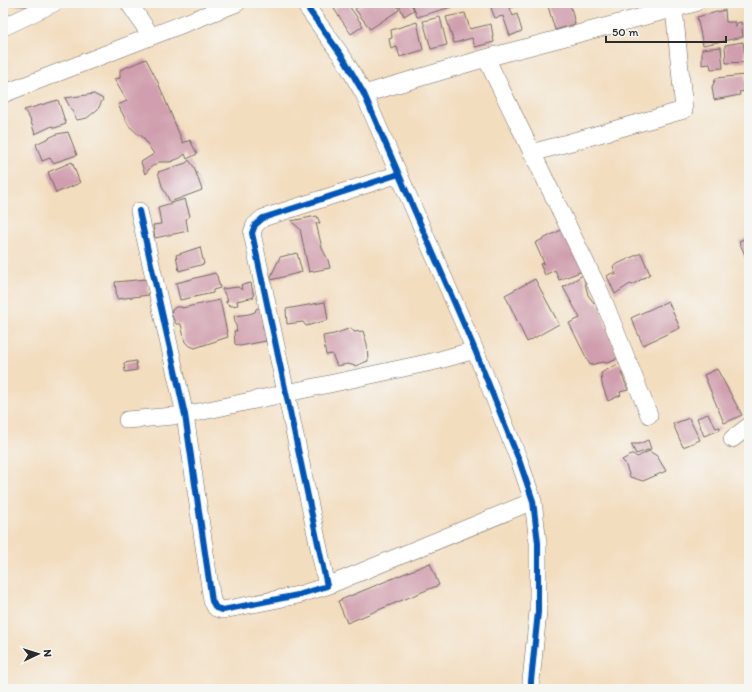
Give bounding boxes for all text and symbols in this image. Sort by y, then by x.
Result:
scale bar [606,18,726,44]
text: 50 m [612,25,638,39]
north arrow [18,634,58,674]
text: N [41,649,54,658]

